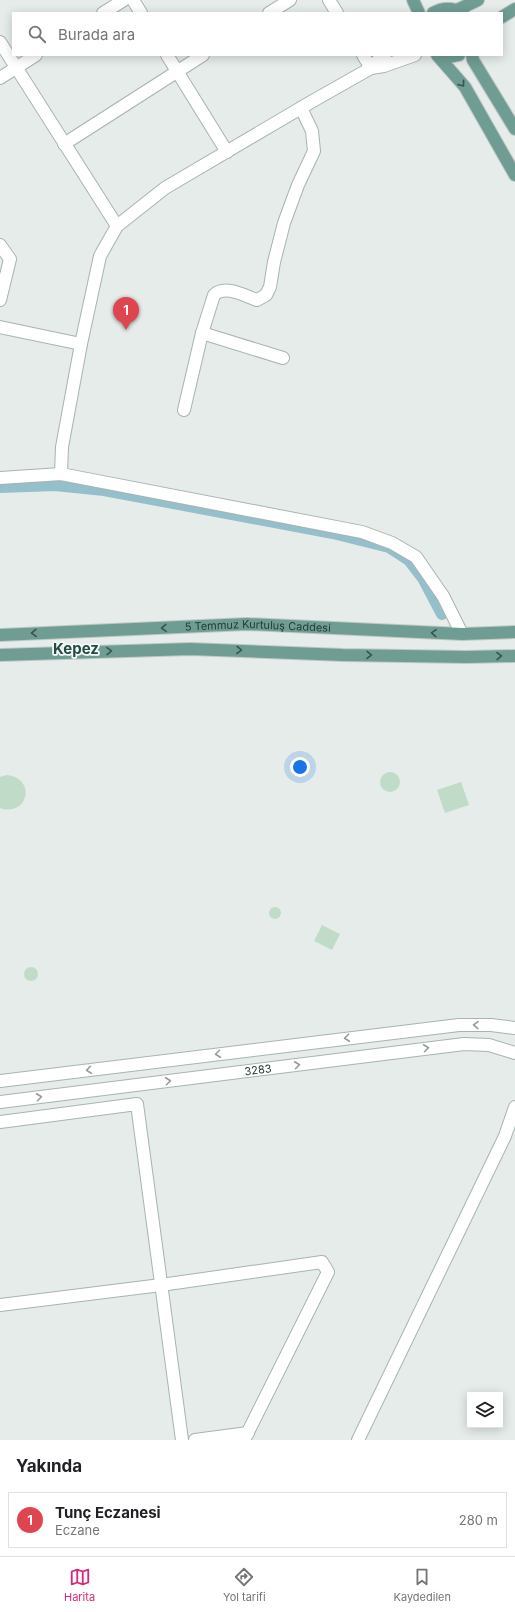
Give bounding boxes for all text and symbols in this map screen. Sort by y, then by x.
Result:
search box [12,12,503,56]
icon: search [26,23,48,45]
text: Burada ara [58,25,135,44]
one-way arrow [458,80,465,87]
pin: 1 [113,297,139,330]
street label: 5 Temmuz Kurtuluş Caddesi [184,617,331,635]
one-way arrow [161,623,167,632]
one-way arrow [431,628,437,637]
one-way arrow [31,629,37,638]
district label: Kepez [53,639,99,658]
one-way arrow [236,646,242,655]
one-way arrow [106,647,112,655]
one-way arrow [366,651,372,660]
one-way arrow [496,652,502,660]
your location [290,757,310,777]
one-way arrow [473,1021,479,1029]
one-way arrow [344,1033,350,1042]
one-way arrow [423,1044,429,1053]
one-way arrow [215,1049,221,1058]
street label: 3283 [244,1061,273,1078]
one-way arrow [294,1061,300,1070]
one-way arrow [86,1065,92,1074]
one-way arrow [165,1077,171,1086]
one-way arrow [36,1093,42,1102]
map controls [467,1392,503,1428]
button: layers [467,1392,503,1428]
text: Yakında [16,1456,82,1476]
text: Tunç Eczanesi [55,1503,161,1522]
text: 1 [27,1512,33,1528]
text: 280 m [459,1512,498,1528]
text: Eczane [55,1522,100,1538]
tab: Harita [64,1566,95,1604]
tab: Yol tarifi [223,1566,266,1604]
tab: Kaydedilen [394,1566,451,1604]

